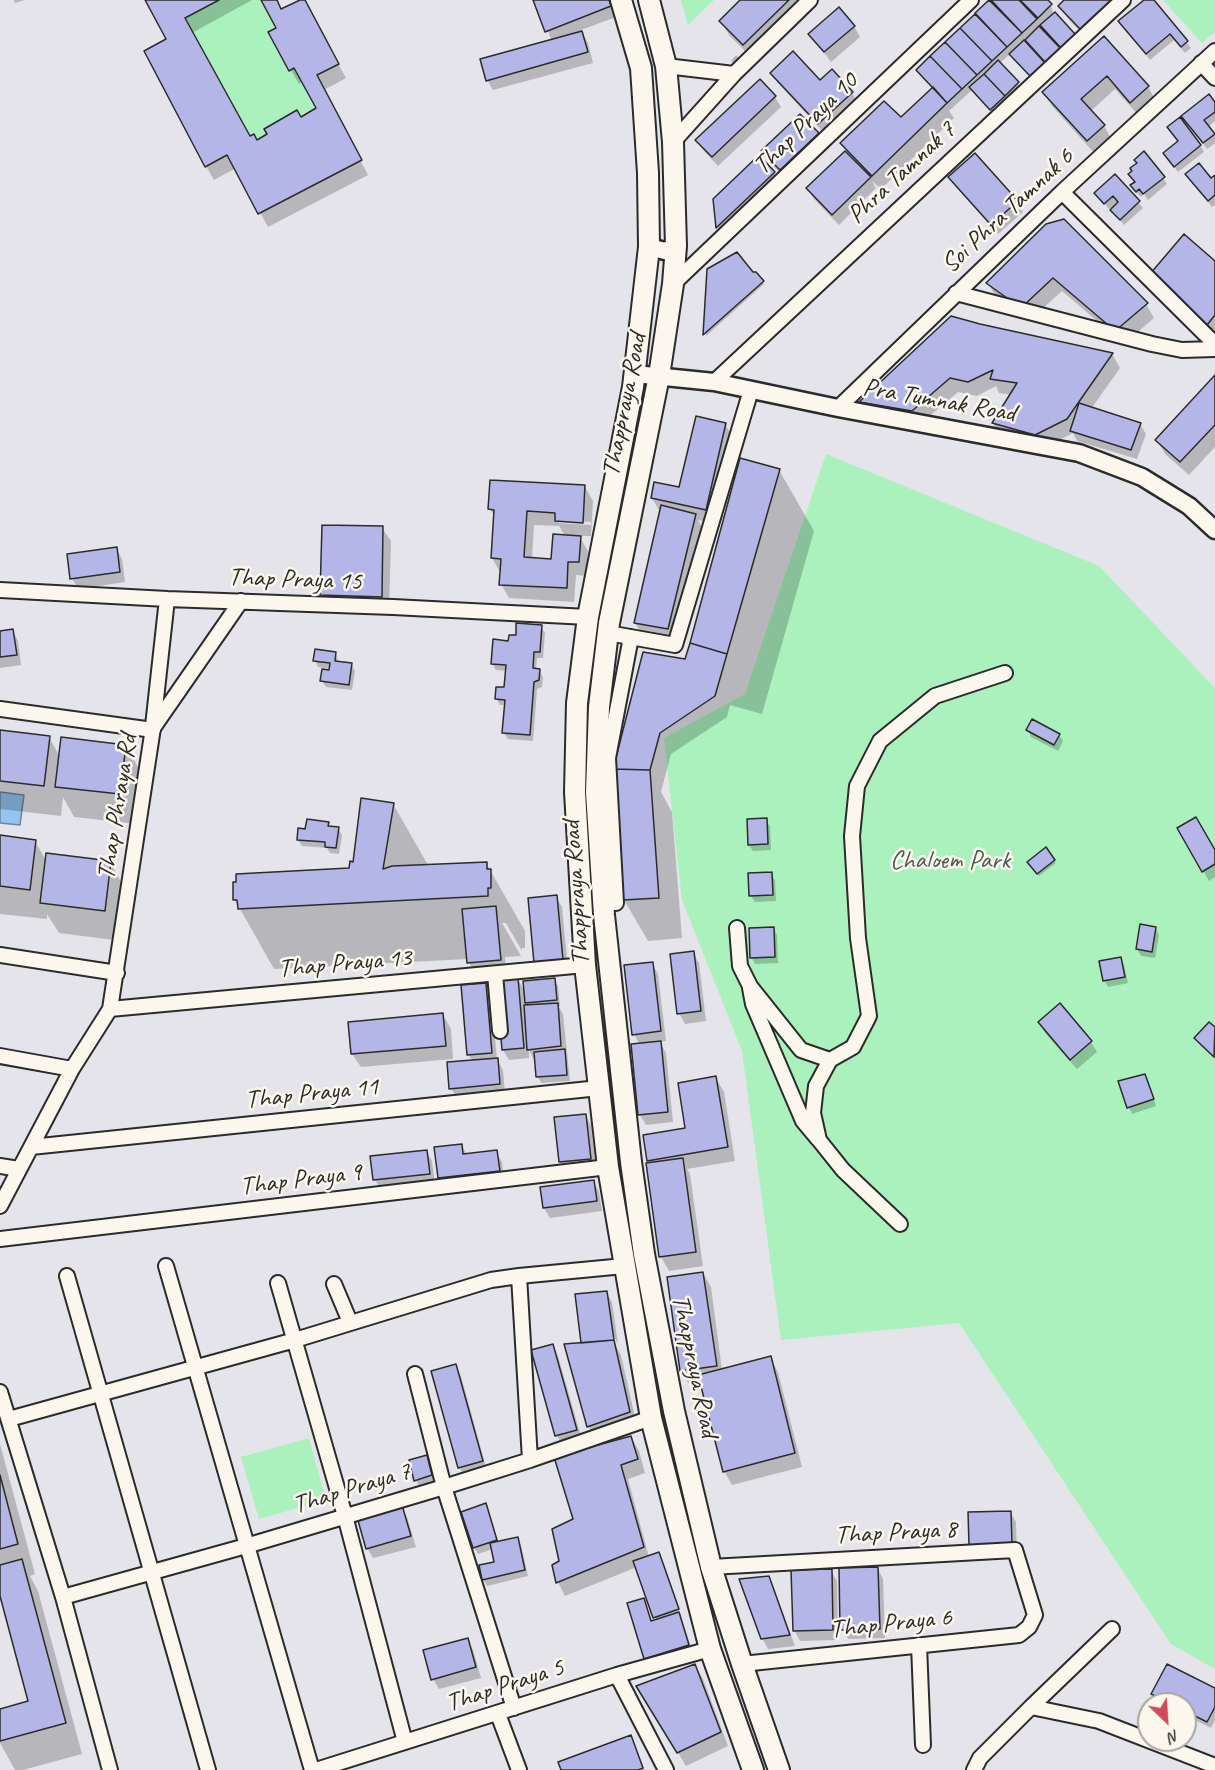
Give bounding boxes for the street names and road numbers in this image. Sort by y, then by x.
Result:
street label: Thap Praya 10 [747,66,865,182]
street label: Phra Tamnak 7 [841,115,963,231]
street label: Soi Phra Tamnak 6 [935,142,1081,280]
street label: Thappraya Road [596,331,654,479]
street label: Pra Tumnak Road [860,372,1018,430]
street label: Thap Praya 15 [228,562,362,598]
street label: Thap Phraya Rd [91,732,145,882]
street label: Thappraya Road [556,820,598,966]
street label: Thap Praya 13 [277,943,413,985]
street label: Thap Praya 11 [244,1072,380,1116]
street label: Thap Praya 9 [239,1157,363,1203]
street label: Thappraya Road [664,1292,724,1440]
street label: Thap Praya 7 [289,1456,415,1522]
street label: Thap Praya 8 [834,1514,958,1552]
street label: Thap Praya 6 [829,1602,953,1646]
street label: Thap Praya 5 [442,1652,568,1720]

